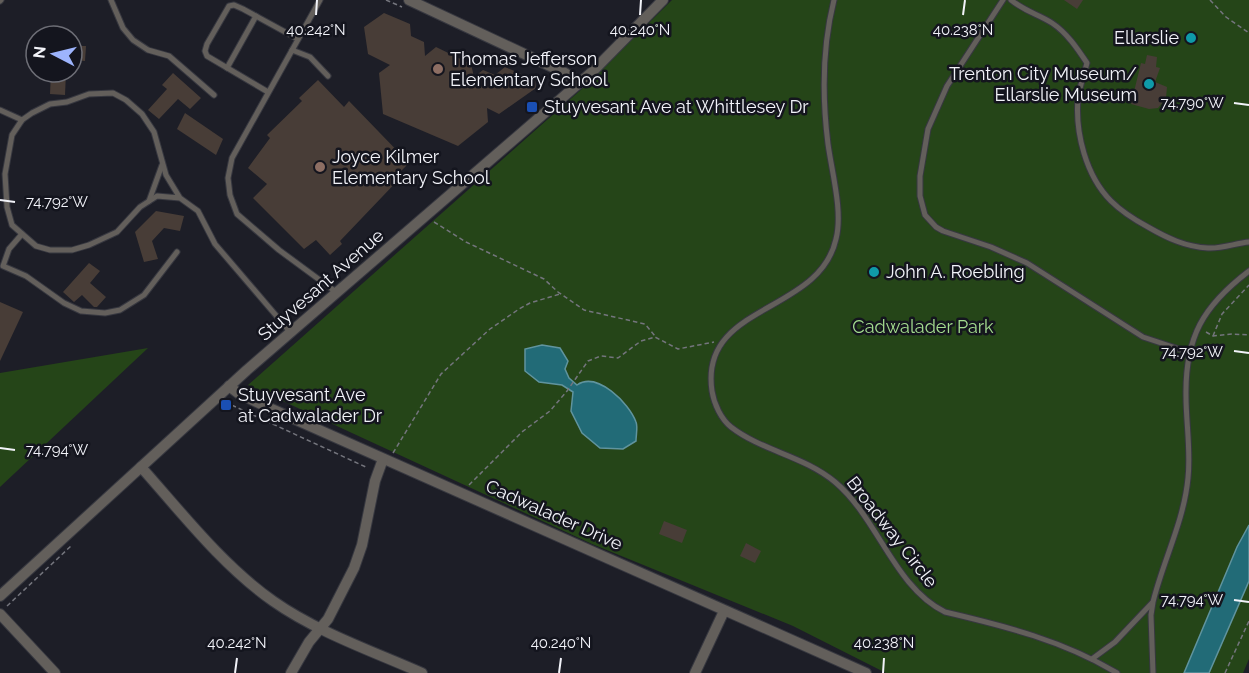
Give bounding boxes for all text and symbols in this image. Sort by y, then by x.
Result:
text: 40.242°N [286,21,346,39]
text: 40.240°N [610,21,670,39]
text: 40.238°N [933,21,993,39]
north arrow [24,24,84,84]
place label: Ellarslie [1114,27,1179,48]
marker: Ellarslie [1184,31,1198,45]
text: N [29,45,50,59]
place label: Thomas Jefferson Elementary School [450,48,608,90]
marker: Thomas Jefferson Elementary School [431,62,445,76]
place label: Trenton City Museum/ Ellarslie Museum [949,63,1137,105]
marker: Trenton City Museum/ Ellarslie Museum [1142,77,1156,91]
text: 74.790°W [1160,94,1224,112]
place label: Stuyvesant Ave at Whittlesey Dr [544,96,809,117]
marker: Stuyvesant Ave at Whittlesey Dr [525,100,539,114]
place label: Joyce Kilmer Elementary School [332,146,490,188]
marker: Joyce Kilmer Elementary School [313,160,327,174]
text: 74.792°W [26,193,88,211]
street label: Stuyvesant Avenue [254,224,388,345]
place label: John A. Roebling [886,261,1025,282]
marker: John A. Roebling [867,265,881,279]
park label: Cadwalader Park [852,316,994,337]
text: 74.792°W [1161,343,1223,361]
place label: Stuyvesant Ave at Cadwalader Dr [238,384,383,426]
marker: Stuyvesant Ave at Cadwalader Dr [219,398,233,412]
text: 74.794°W [26,441,88,459]
street label: Broadway Circle [843,472,943,592]
street label: Cadwalader Drive [483,475,626,554]
text: 74.794°W [1161,591,1223,609]
text: 40.242°N [207,634,267,652]
text: 40.240°N [531,634,591,652]
text: 40.238°N [854,634,914,652]

